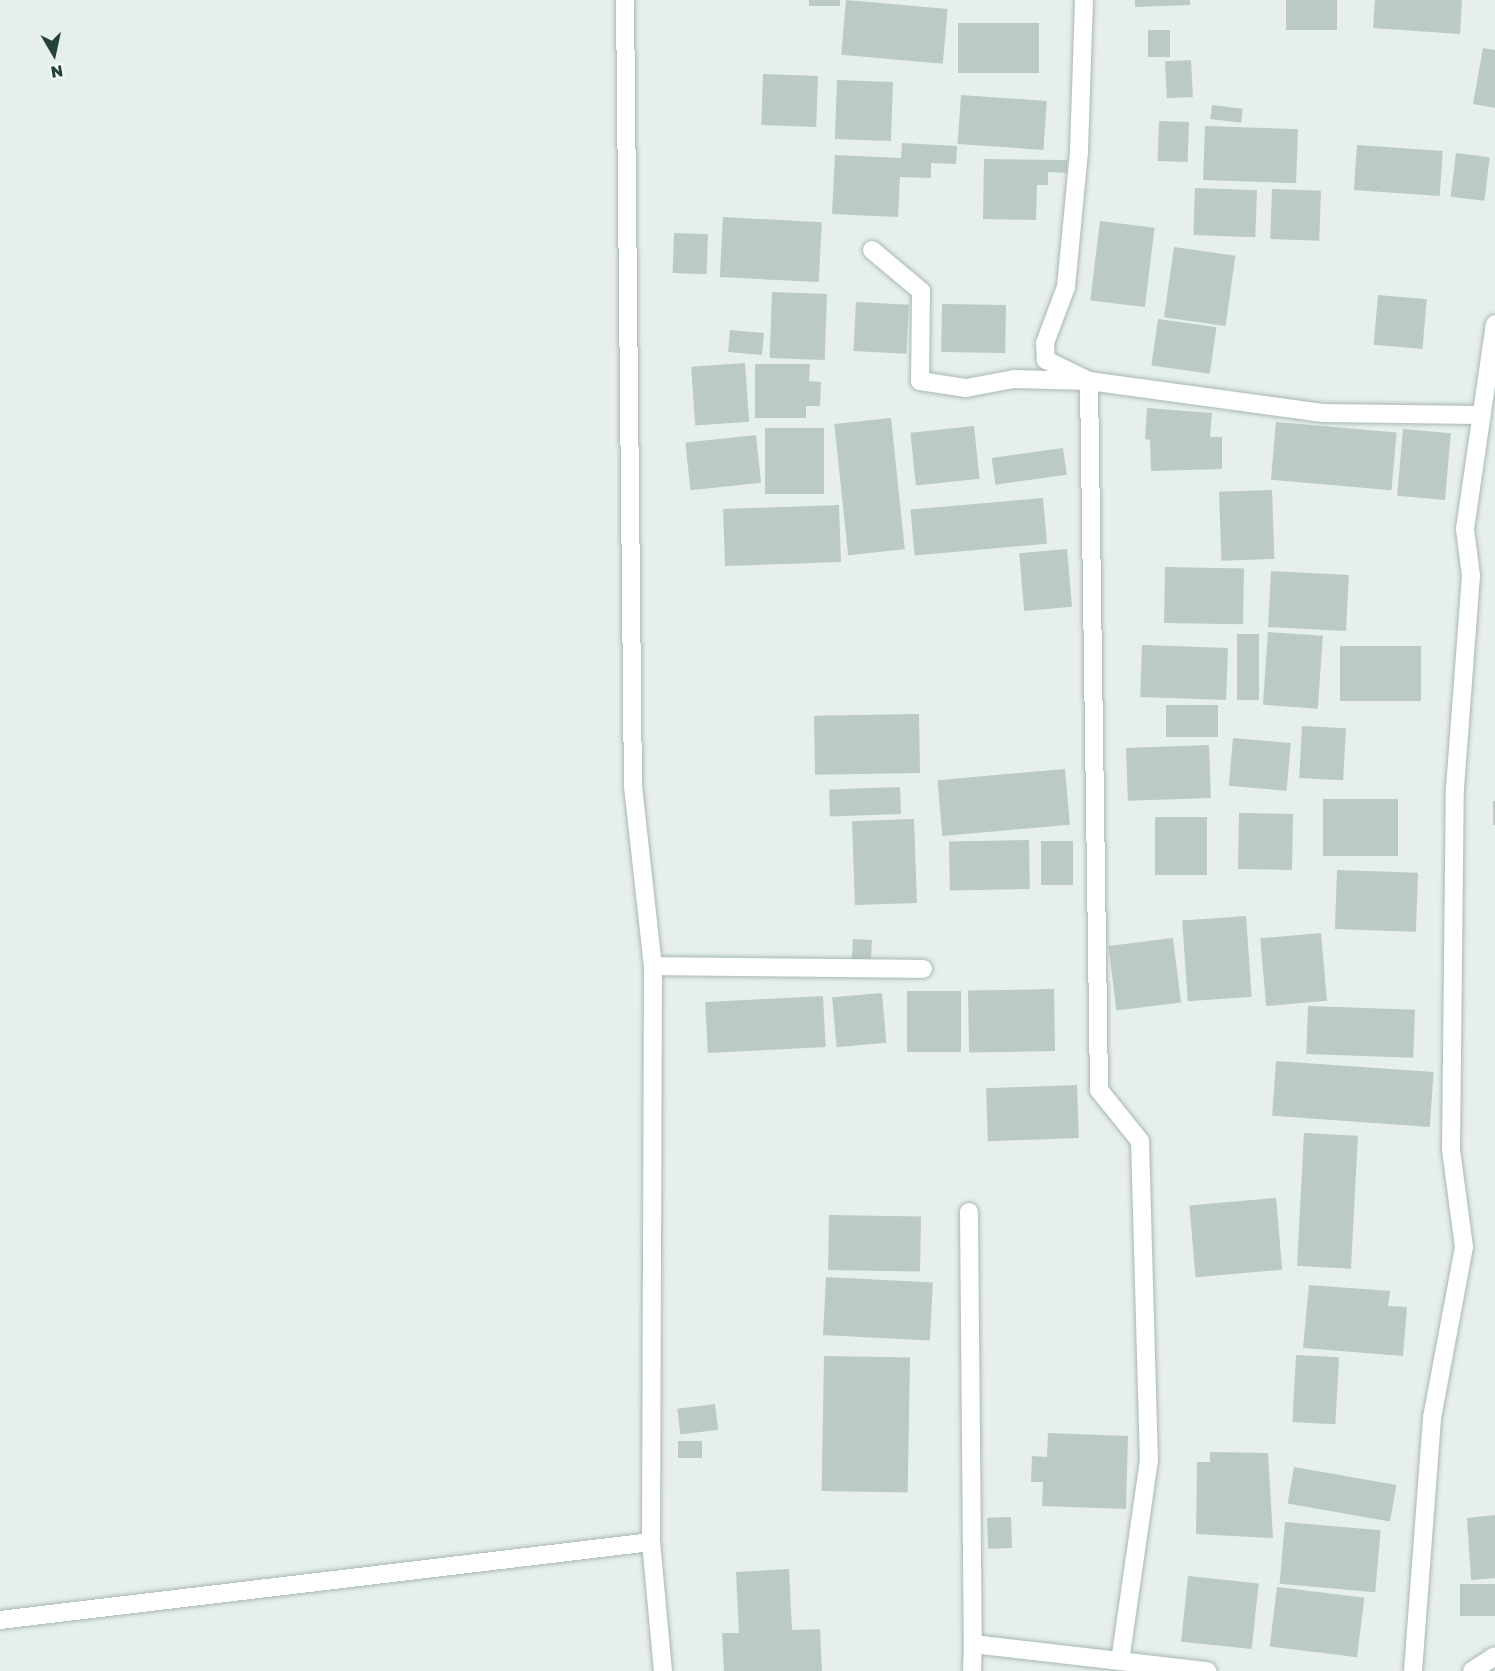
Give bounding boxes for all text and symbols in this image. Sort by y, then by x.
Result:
north arrow [24,24,84,84]
text: N [49,61,64,83]

